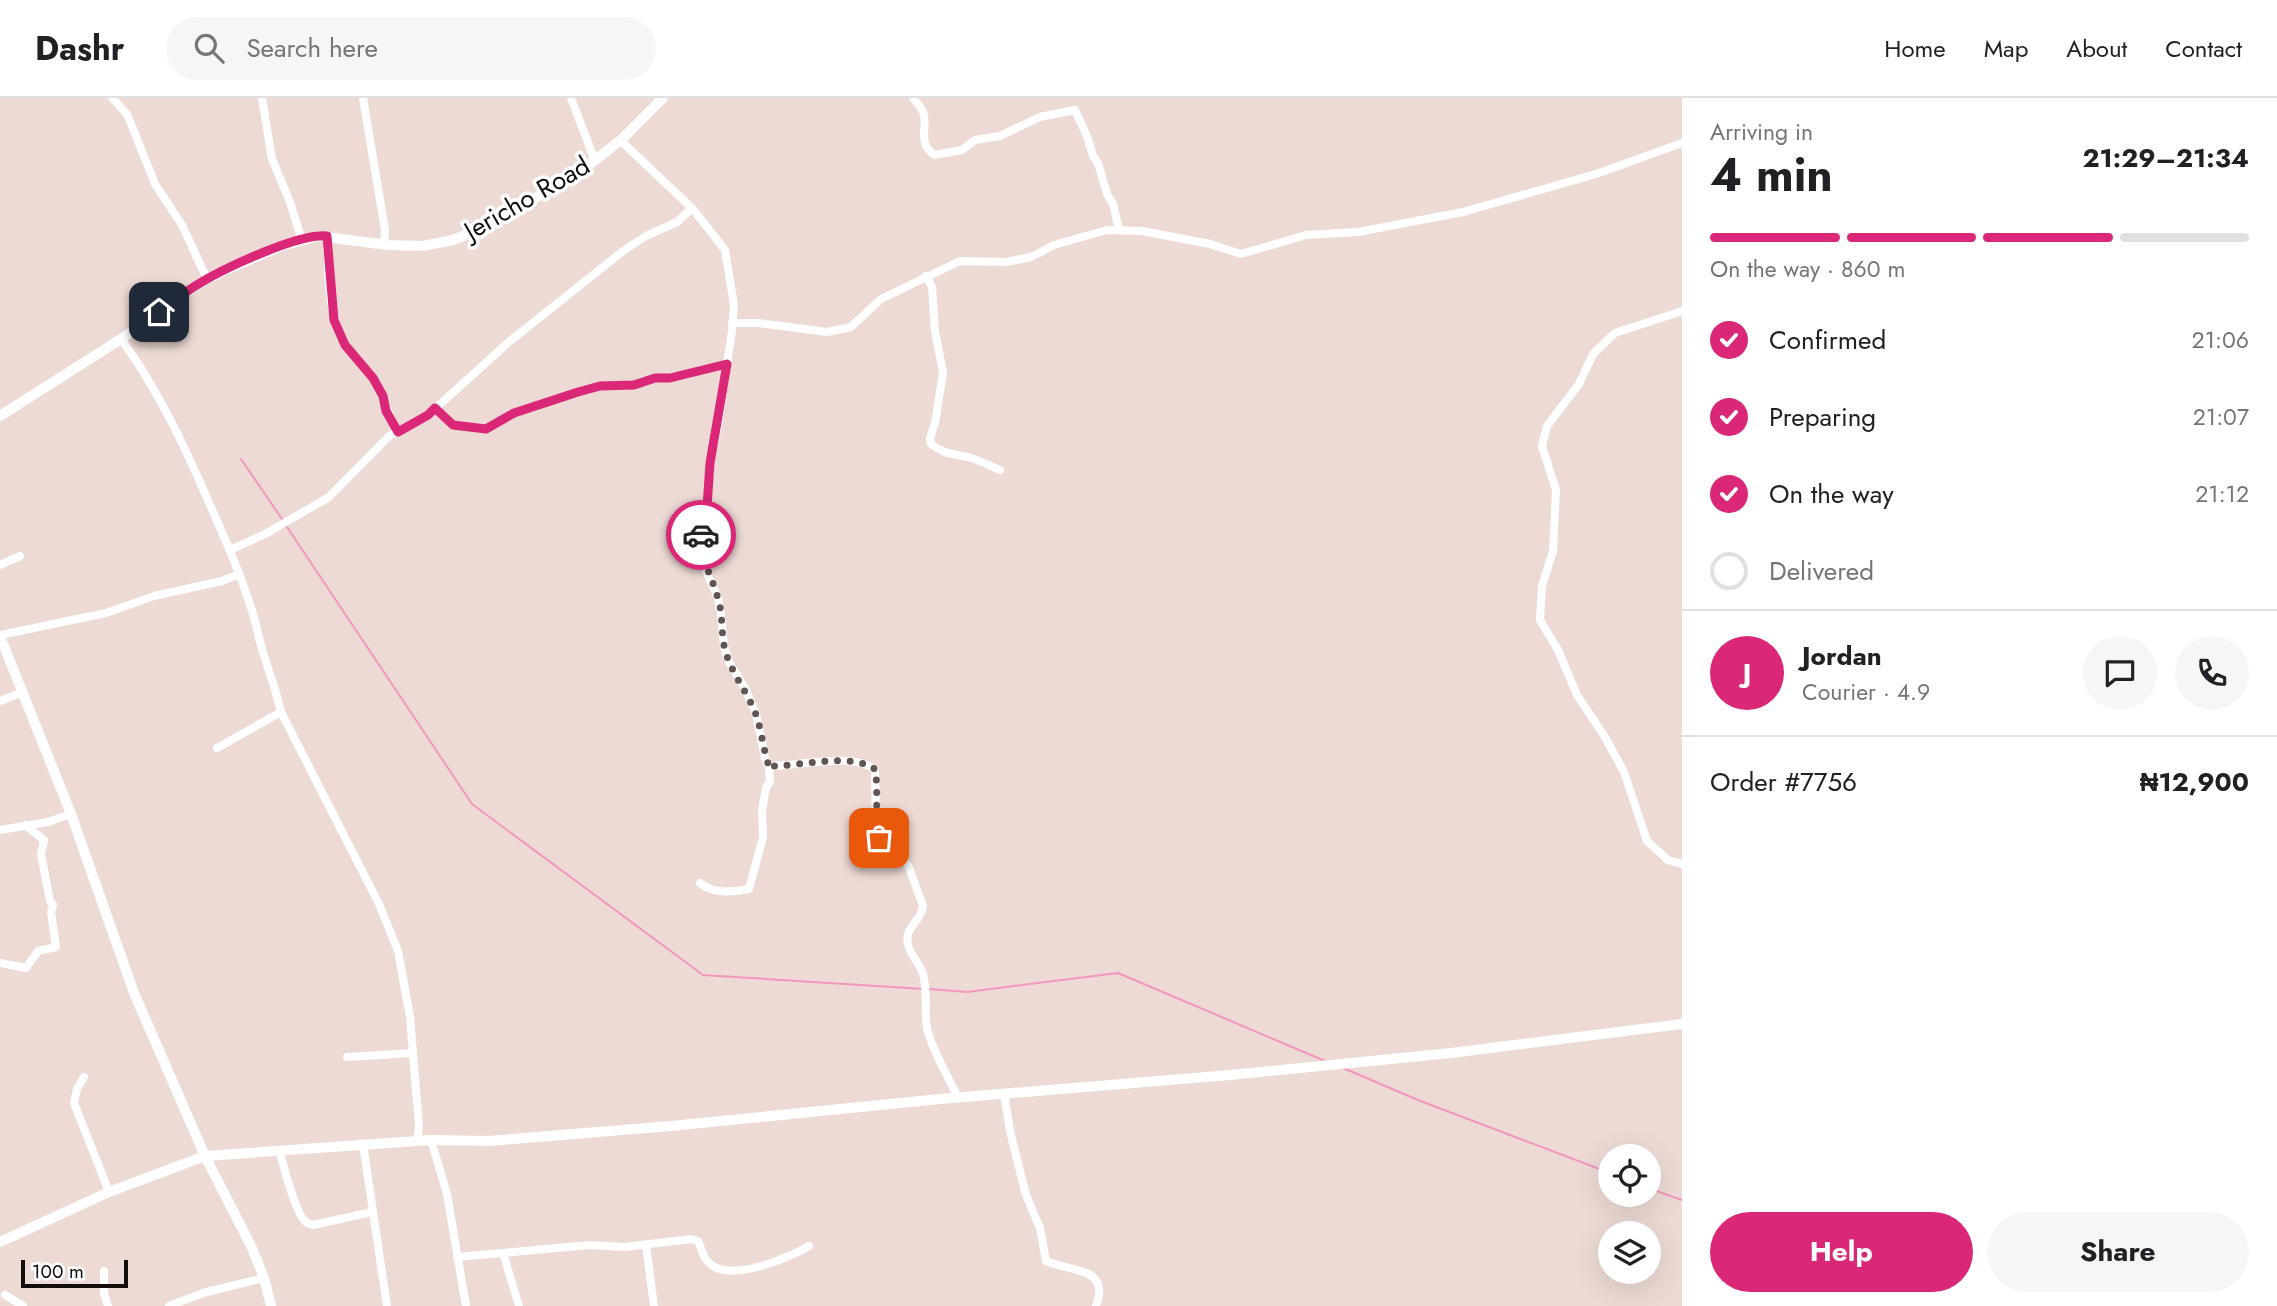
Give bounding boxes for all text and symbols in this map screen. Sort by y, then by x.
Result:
search box [166,17,656,80]
text: Dashr [35,25,124,72]
icon: search [190,29,228,67]
text: Search here [246,29,378,67]
text: Home [1884,31,1946,66]
text: Map [1984,31,2028,66]
text: About [2066,31,2127,66]
text: Contact [2165,31,2242,66]
text: Arriving in [1710,115,1813,149]
text: 21:29–21:34 [2083,139,2249,177]
text: 4 min [1710,142,1833,208]
street label: Jericho Road [455,147,597,251]
text: On the way · 860 m [1710,252,1905,286]
pin [129,282,189,342]
icon: home [140,293,178,331]
icon: check [1710,321,1748,359]
text: Confirmed [1769,321,1886,359]
text: 21:06 [2192,323,2249,357]
icon: check [1710,398,1748,436]
text: Preparing [1769,398,1876,436]
text: 21:07 [2193,400,2249,434]
icon: check [1710,475,1748,513]
text: On the way [1769,475,1894,513]
text: 21:12 [2195,477,2249,511]
courier [666,500,736,570]
icon: car [682,516,720,554]
text: Delivered [1769,552,1874,590]
button: chat [2083,636,2157,710]
button: phone [2175,636,2249,710]
text: Jordan [1802,637,1882,675]
text: J [1743,654,1751,692]
text: Courier · 4.9 [1802,675,1930,709]
text: Order #7756 [1710,763,1857,801]
text: ₦12,900 [2140,763,2249,801]
pin [849,808,909,868]
icon: bag [860,819,898,857]
map controls [1598,1144,1661,1284]
button: locate [1598,1144,1661,1207]
button: Help [1710,1212,1973,1292]
button: Share [1987,1212,2249,1292]
button: layers [1598,1221,1661,1284]
scale bar [21,1257,128,1289]
text: 100 m [32,1258,84,1285]

